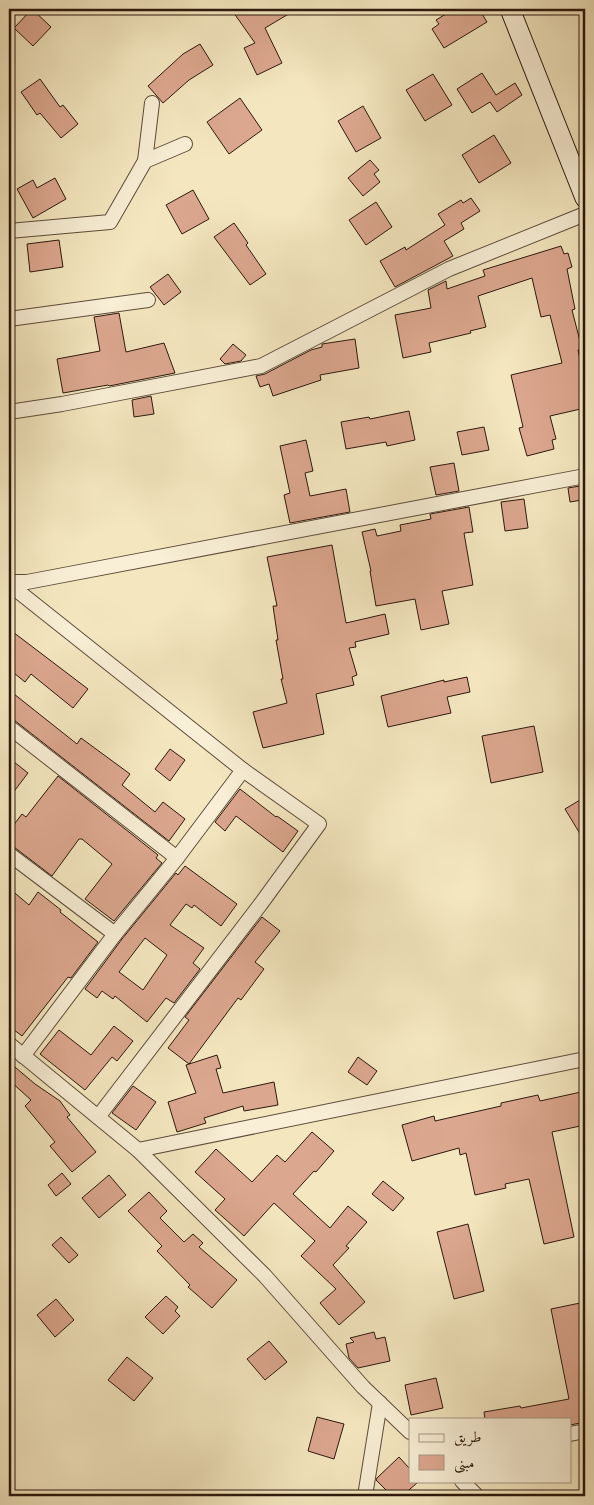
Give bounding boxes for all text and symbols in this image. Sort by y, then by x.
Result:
legend [409,1418,572,1482]
text: طريق [454,1427,481,1447]
text: مبنى [454,1453,474,1474]

